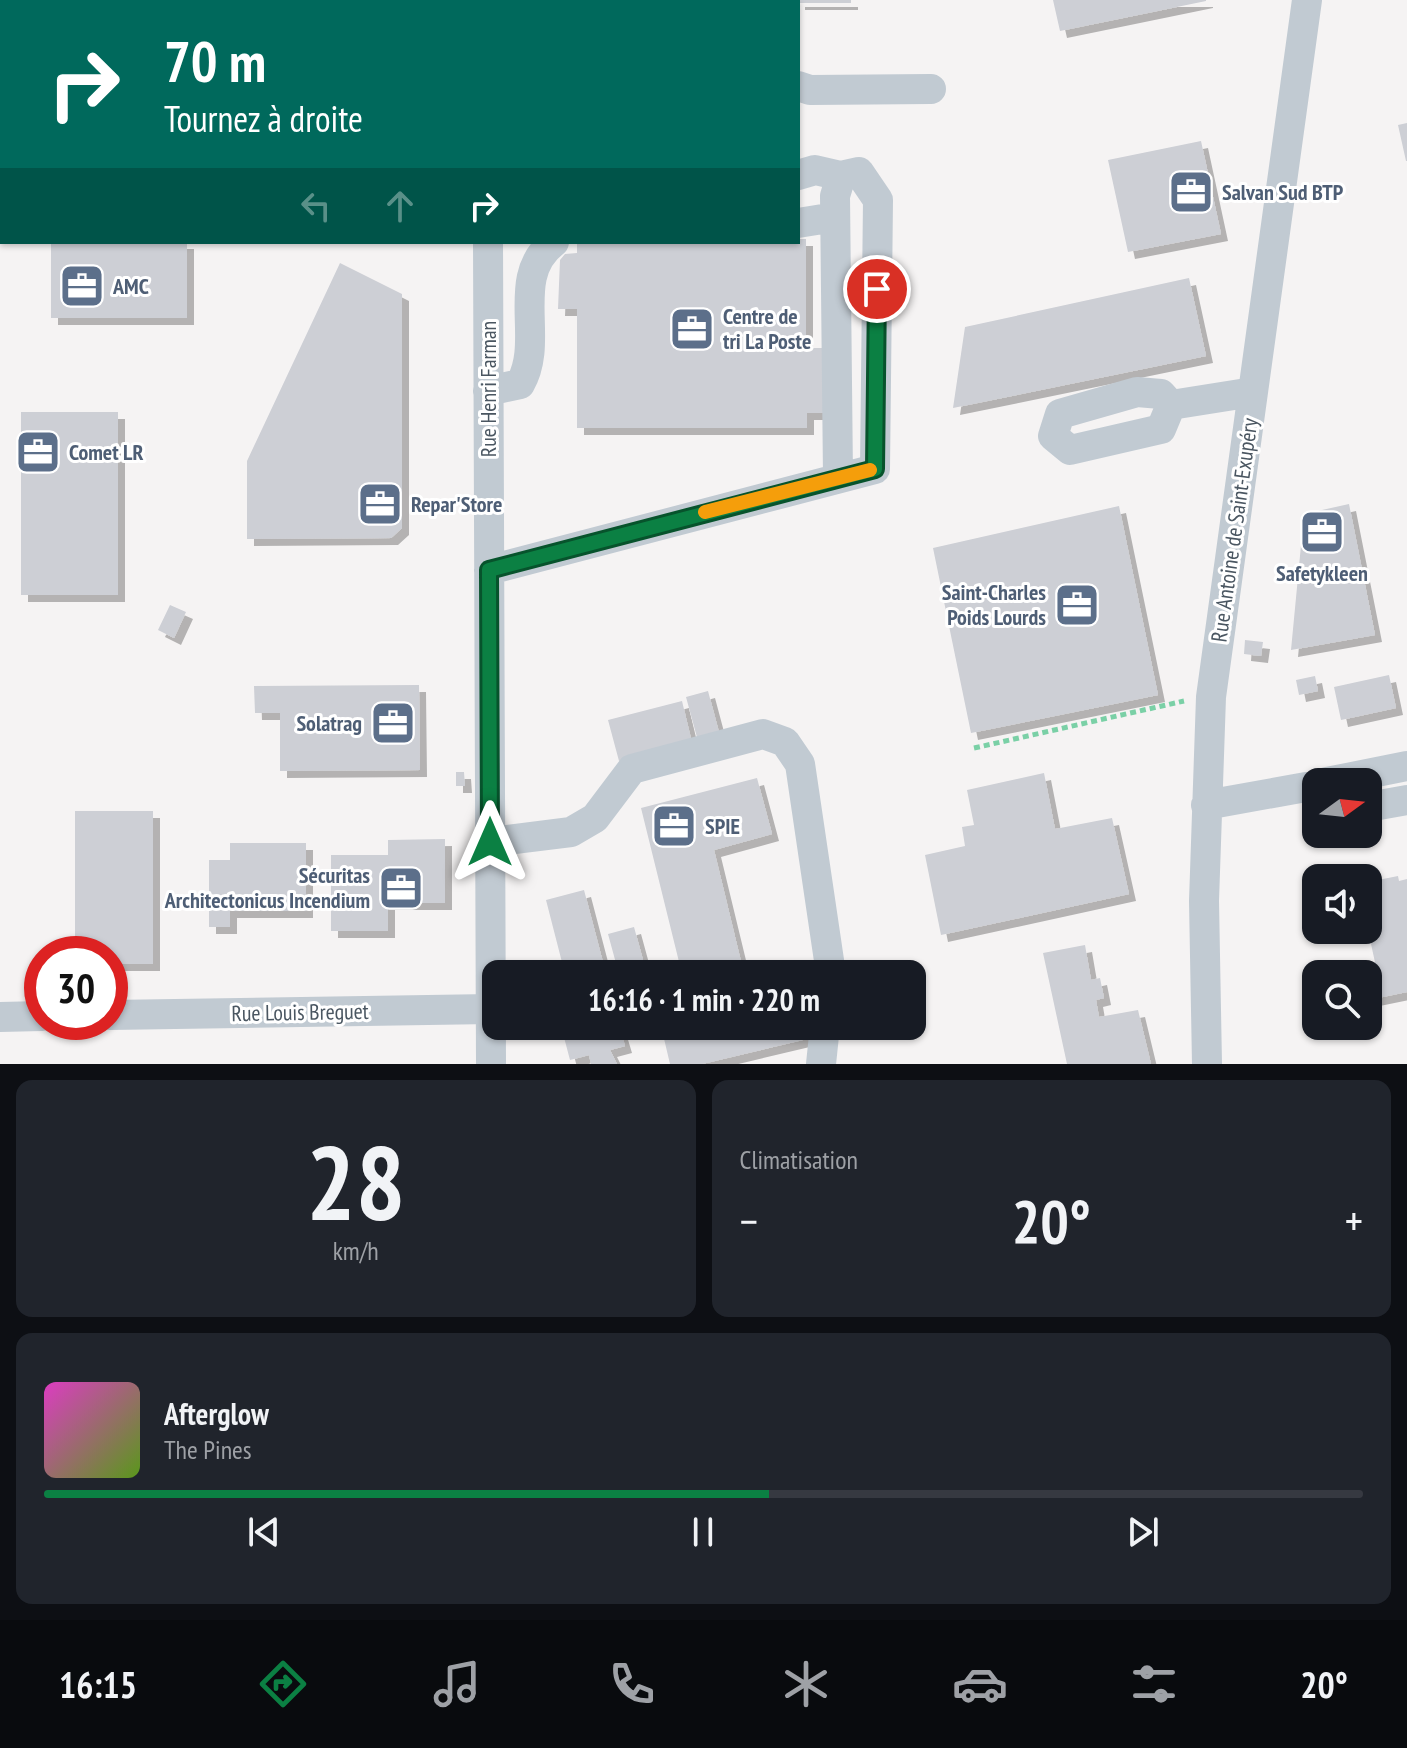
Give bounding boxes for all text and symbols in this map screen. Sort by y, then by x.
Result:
text: 70 m [164,25,266,97]
icon: right [32,32,136,136]
text: Tournez à droite [164,95,363,142]
office icon: Salvan Sud BTP [1167,168,1215,216]
place label: Salvan Sud BTP [1222,178,1344,206]
icon: left [294,184,338,228]
icon: ahead [378,184,422,228]
icon: right [462,184,506,228]
pin [843,255,911,323]
office icon: AMC [58,262,106,310]
icon: arrive [855,267,899,311]
place label: AMC [112,272,149,300]
place label: Centre de tri La Poste [723,302,811,355]
office icon: Centre de tri La Poste [668,305,716,353]
street label: Rue Henri Farman [474,321,502,457]
street label: Rue Antoine de Saint-Exupéry [1204,416,1264,644]
office icon: Comet LR [14,428,62,476]
place label: Comet LR [69,438,144,466]
office icon: Repar'Store [356,480,404,528]
place label: Repar'Store [411,490,502,518]
office icon: Safetykleen [1298,508,1346,556]
place label: Safetykleen [1276,559,1368,587]
place label: Saint-Charles Poids Lourds [942,578,1046,631]
office icon: Saint-Charles Poids Lourds [1053,581,1101,629]
office icon: Solatrag [369,699,417,747]
place label: Solatrag [296,709,362,737]
north arrow [1302,768,1382,848]
map controls [1302,768,1382,1040]
position arrow [448,800,532,884]
office icon: SPIE [650,802,698,850]
place label: SPIE [705,812,740,840]
place label: Sécuritas Architectonicus Incendium [164,861,370,914]
office icon: Sécuritas Architectonicus Incendium [377,864,425,912]
button: sound [1302,864,1382,944]
speed limit sign: 30 [24,936,128,1040]
button: search [1302,960,1382,1040]
text: 16:16 · 1 min · 220 m [588,980,820,1019]
street label: Rue Louis Breguet [231,997,369,1027]
text: 28 [306,1114,405,1249]
text: Climatisation [740,1143,858,1176]
text: 20° [1012,1182,1091,1260]
text: − [740,1192,758,1249]
text: + [1345,1192,1363,1249]
text: km/h [333,1234,379,1267]
text: Afterglow [164,1394,269,1433]
text: The Pines [164,1433,252,1466]
icon: previous [242,1510,286,1554]
icon: pause [681,1510,725,1554]
icon: next [1121,1510,1165,1554]
icon: directions [255,1656,311,1712]
icon: music [429,1656,485,1712]
icon: phone [604,1656,660,1712]
icon: climate [778,1656,834,1712]
icon: car [952,1656,1008,1712]
icon: filters [1126,1656,1182,1712]
text: 16:15 [59,1661,137,1708]
text: 20° [1300,1661,1348,1708]

